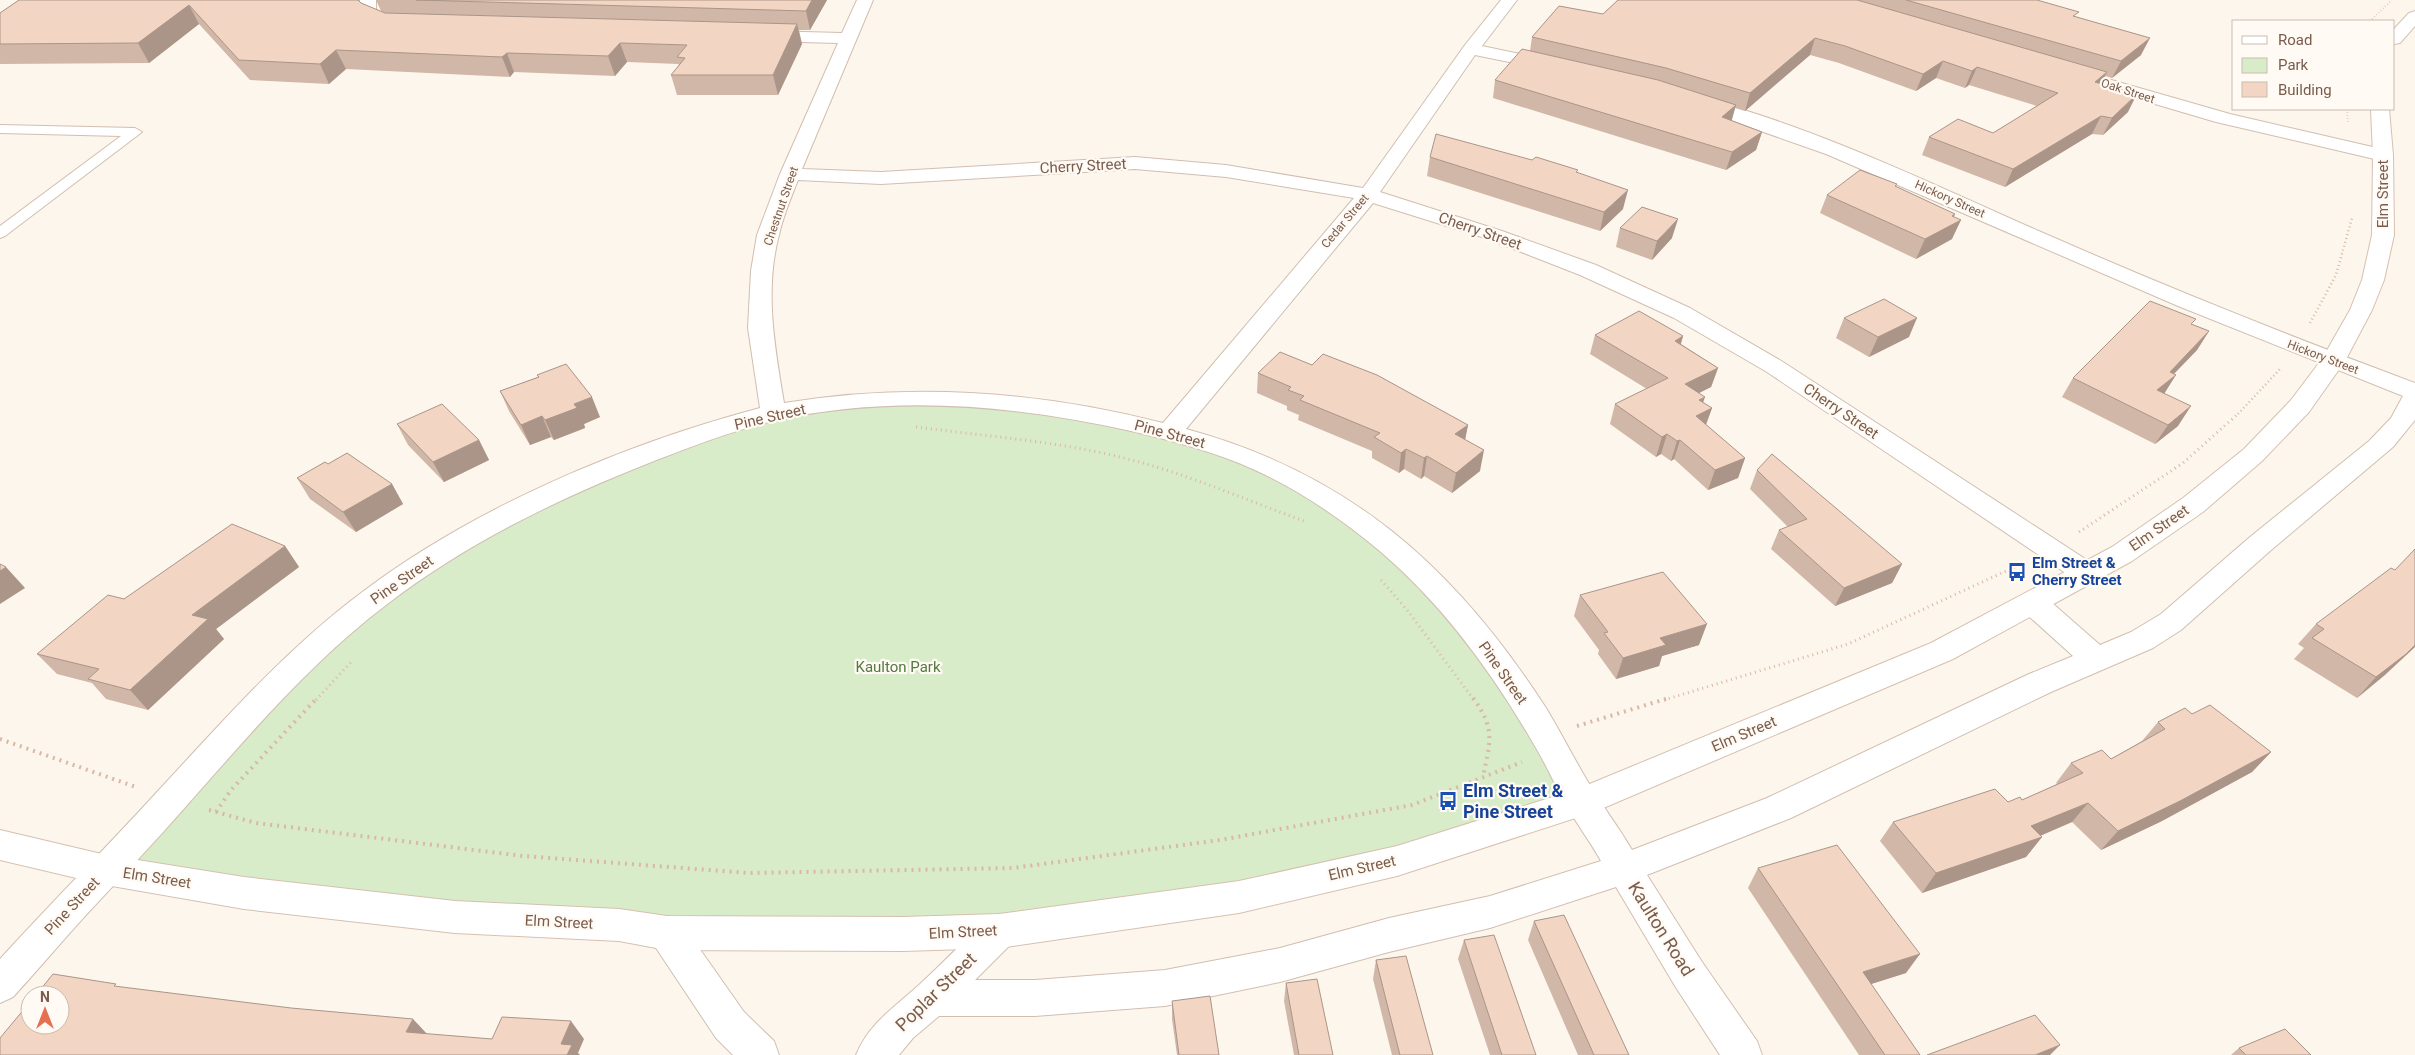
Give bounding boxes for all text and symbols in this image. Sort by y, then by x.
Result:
legend [2232,20,2395,110]
text: Road [2278,31,2312,49]
text: Park [2278,56,2309,74]
street label: Oak Street [2099,76,2157,106]
text: Building [2278,81,2332,99]
street label: Cherry Street [1039,155,1127,177]
street label: Elm Street [2374,160,2392,228]
street label: Chestnut Street [761,165,801,247]
street label: Hickory Street [1913,177,1987,221]
street label: Cedar Street [1318,191,1372,251]
street label: Cherry Street [1436,208,1524,254]
street label: Hickory Street [2285,337,2361,377]
street label: Cherry Street [1800,379,1882,443]
street label: Pine Street [733,400,807,434]
street label: Pine Street [1133,416,1207,452]
street label: Elm Street [2126,501,2192,555]
street label: Pine Street [367,552,437,608]
place label: Elm Street & Cherry Street [2032,554,2122,589]
bus stop icon: Elm Street & Cherry Street [2006,561,2028,583]
street label: Pine Street [1475,638,1531,708]
park label: Kaulton Park [855,658,941,676]
street label: Elm Street [1709,712,1779,756]
place label: Elm Street & Pine Street [1463,780,1564,822]
bus stop icon: Elm Street & Pine Street [1437,790,1459,812]
street label: Elm Street [1327,851,1398,884]
street label: Elm Street [122,864,192,892]
street label: Pine Street [41,873,103,939]
street label: Kaulton Road [1624,878,1699,980]
street label: Elm Street [524,911,594,933]
street label: Elm Street [928,921,998,943]
street label: Poplar Street [891,948,980,1035]
north arrow [20,985,70,1035]
text: N [40,989,50,1005]

